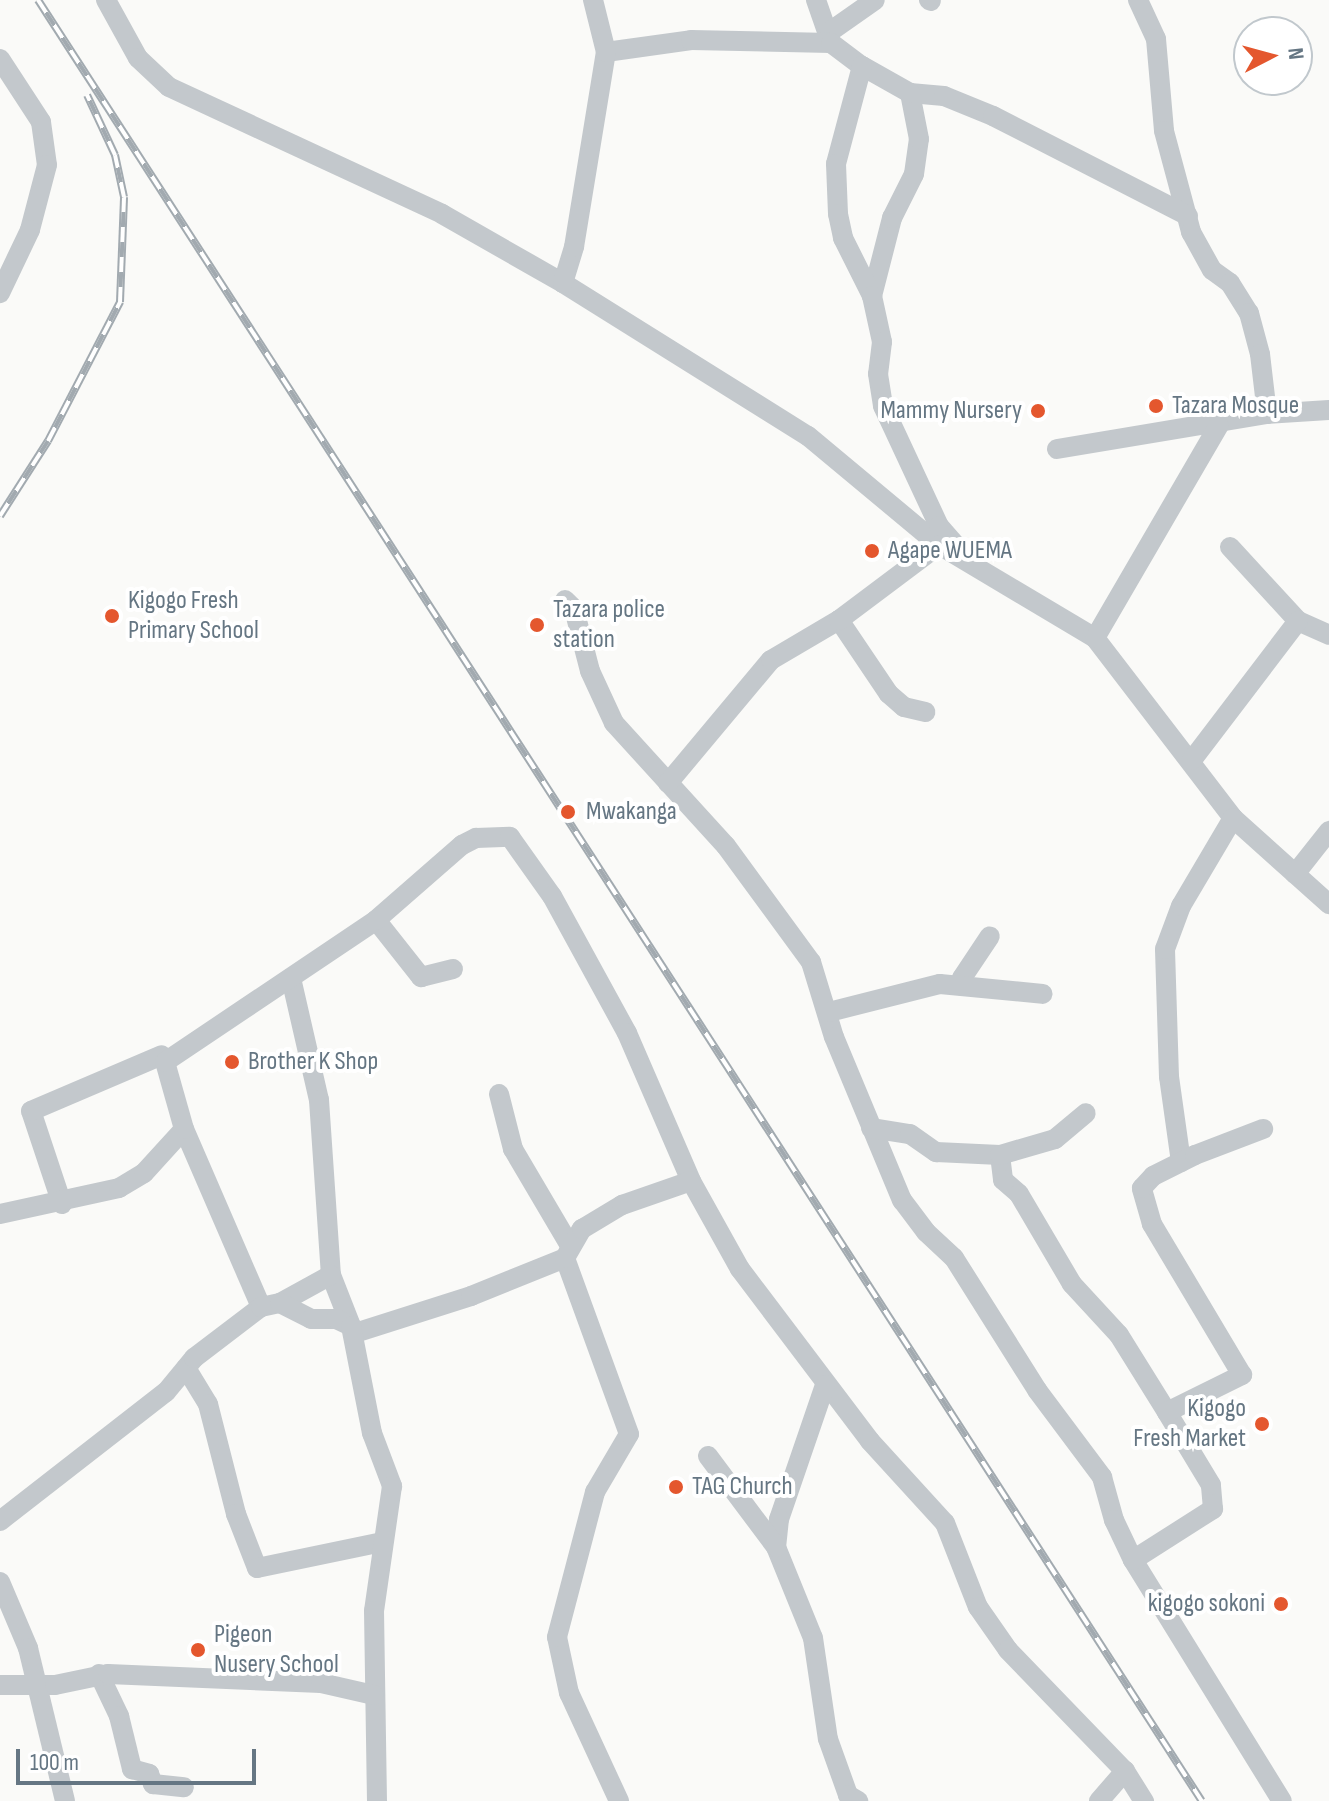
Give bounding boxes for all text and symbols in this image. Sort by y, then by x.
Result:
north arrow [1233,16,1313,96]
text: N [1281,46,1309,61]
place label: Tazara Mosque [1172,390,1299,422]
place label: Mammy Nursery [880,395,1022,427]
marker: Tazara Mosque [1147,397,1165,415]
marker: Mammy Nursery [1029,402,1047,420]
place label: Agape WUEMA [888,535,1012,567]
marker: Agape WUEMA [863,542,881,560]
place label: Kigogo Fresh Primary School [128,585,259,646]
place label: Tazara police station [553,594,665,656]
marker: Kigogo Fresh Primary School [103,607,121,625]
marker: Tazara police station [528,616,546,634]
place label: Mwakanga [586,796,677,828]
marker: Mwakanga [557,801,579,823]
place label: Brother K Shop [248,1046,378,1078]
marker: Brother K Shop [223,1053,241,1071]
place label: Kigogo Fresh Market [1133,1393,1246,1454]
marker: Kigogo Fresh Market [1253,1415,1271,1433]
place label: TAG Church [692,1471,793,1503]
marker: TAG Church [667,1478,685,1496]
place label: kigogo sokoni [1148,1588,1265,1620]
marker: kigogo sokoni [1272,1595,1290,1613]
place label: Pigeon Nusery School [214,1619,339,1680]
marker: Pigeon Nusery School [189,1641,207,1659]
scale bar [20,1733,260,1783]
text: 100 m [30,1748,79,1777]

